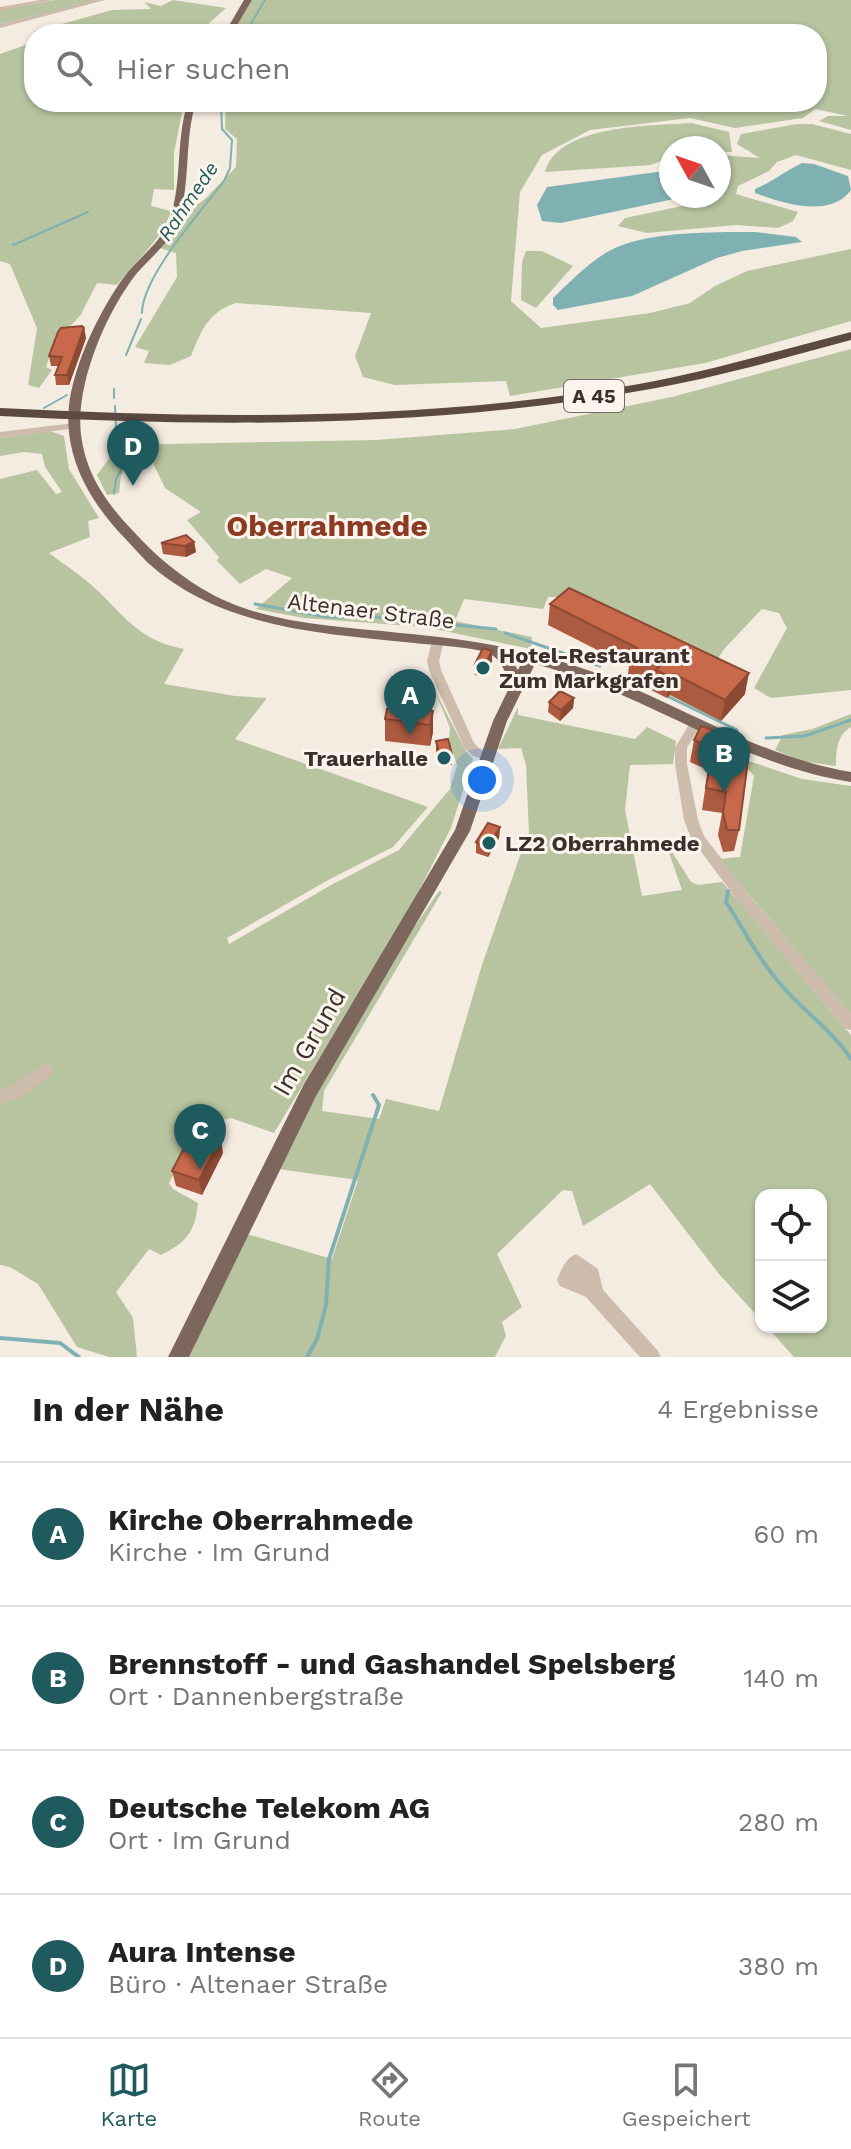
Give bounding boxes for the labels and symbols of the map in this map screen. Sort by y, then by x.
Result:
north arrow [659,136,731,208]
water label: Rahmede [153,157,223,245]
road number: A 45 [564,380,624,412]
pin: D [107,420,159,486]
district label: Oberrahmede [226,508,428,543]
street label: Altenaer Straße [286,588,456,634]
place label: Hotel-Restaurant Zum Markgrafen [499,643,690,693]
marker: Hotel-Restaurant Zum Markgrafen [474,659,492,677]
pin: A [384,669,436,735]
pin: B [698,727,750,793]
place label: Trauerhalle [304,746,428,771]
marker: Trauerhalle [435,749,453,767]
your location [462,760,502,800]
place label: LZ2 Oberrahmede [505,831,699,856]
marker: LZ2 Oberrahmede [480,834,498,852]
street label: Im Grund [266,983,352,1101]
pin: C [174,1104,226,1170]

